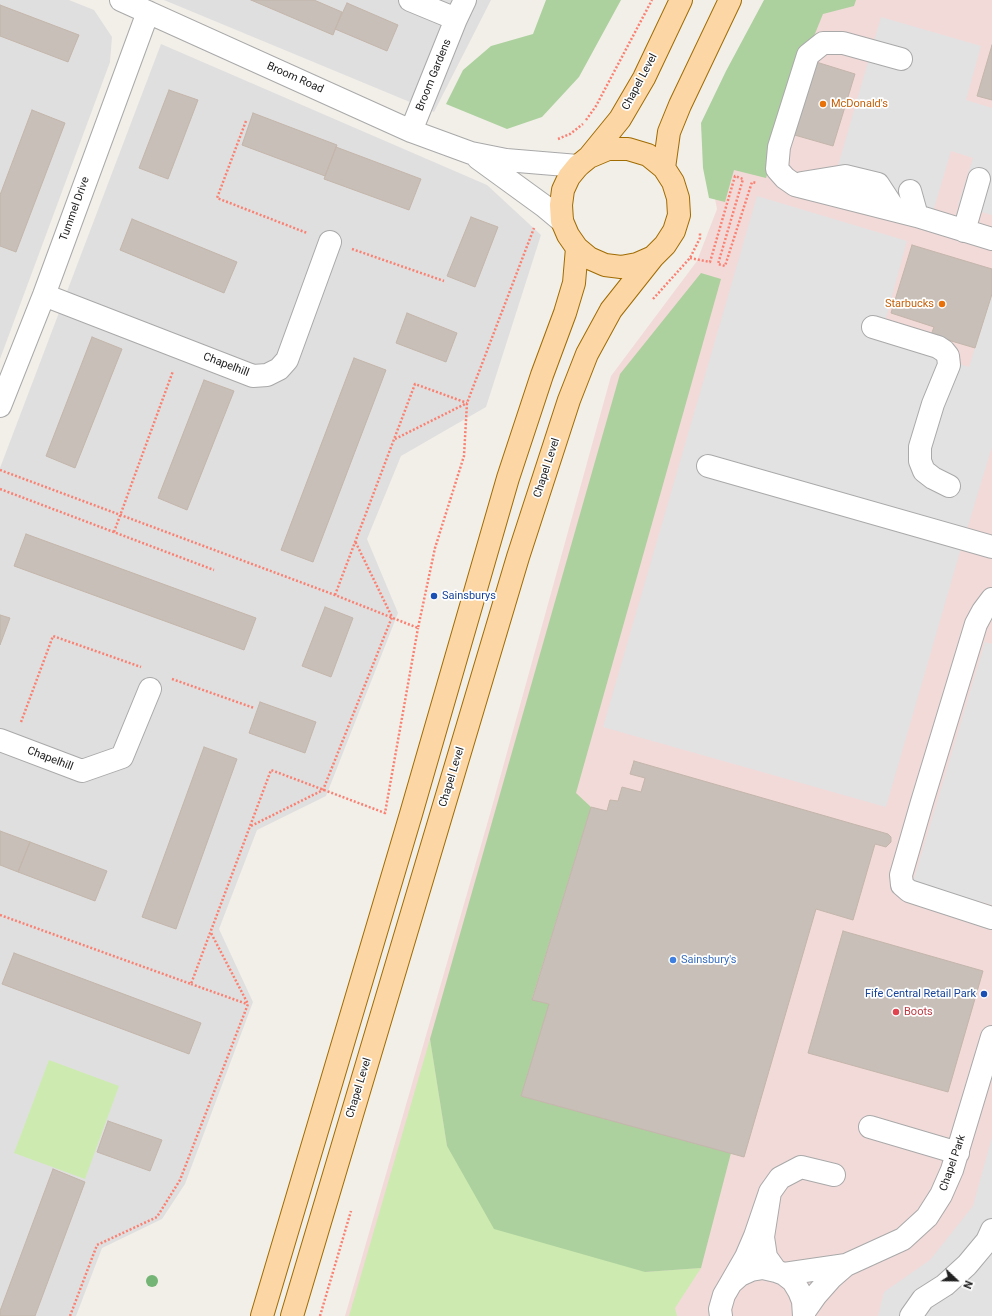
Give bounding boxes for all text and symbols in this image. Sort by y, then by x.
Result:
street label: Broom Gardens [414,37,454,113]
street label: Chapel Level [620,51,660,113]
street label: Broom Road [265,60,325,96]
place label: McDonald's [831,97,888,111]
marker: McDonald's [818,99,828,109]
street label: Tummel Drive [57,175,93,243]
place label: Starbucks [885,297,934,311]
marker: Starbucks [937,299,947,309]
street label: Chapelhill [201,350,251,380]
street label: Chapel Level [531,436,563,500]
place label: Sainsburys [442,589,496,603]
marker: Sainsburys [429,591,439,601]
street label: Chapelhill [25,744,75,774]
street label: Chapel Level [437,745,467,809]
place label: Sainsbury's [681,953,736,967]
marker: Sainsbury's [668,955,678,965]
place label: Fife Central Retail Park [865,987,976,1001]
marker: Fife Central Retail Park [979,989,989,999]
place label: Boots [904,1005,933,1019]
marker: Boots [891,1007,901,1017]
street label: Chapel Level [344,1056,374,1120]
street label: Chapel Park [937,1133,969,1193]
north arrow [936,1260,976,1300]
text: N [960,1279,975,1291]

